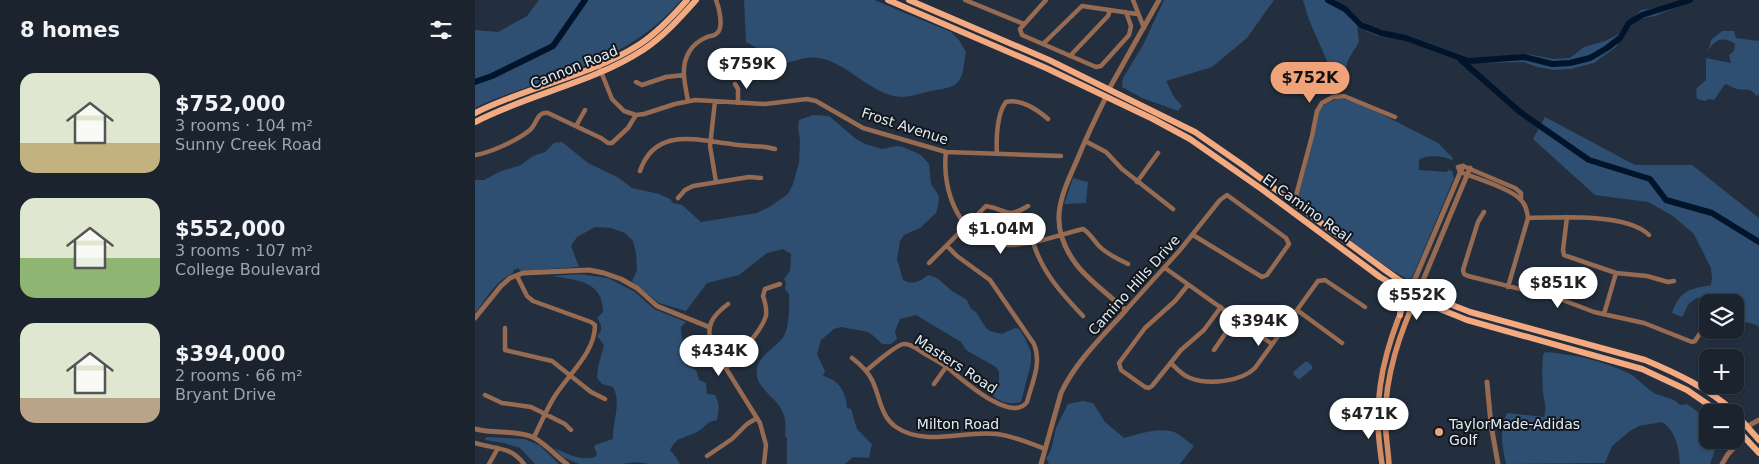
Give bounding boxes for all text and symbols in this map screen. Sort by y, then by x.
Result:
icon: filters [427,16,455,44]
text: 8 homes [20,18,120,42]
street label: Cannon Road [528,42,620,92]
pin: $759K [712,48,782,90]
text: $759K [719,54,775,73]
pin: $752K [1275,62,1345,104]
text: $752K [1282,68,1338,87]
text: $752,000 [175,92,285,116]
icon: home [60,93,120,153]
street label: Frost Avenue [860,104,950,148]
text: 3 rooms · 104 m² [175,116,313,135]
text: Sunny Creek Road [175,135,322,154]
street label: El Camino Real [1260,171,1354,245]
pin: $1.04M [960,212,1042,255]
text: $552,000 [175,217,285,241]
icon: home [60,218,120,278]
text: $1.04M [968,219,1034,238]
street label: Camino Hills Drive [1085,232,1183,338]
text: 3 rooms · 107 m² [175,241,313,260]
text: College Boulevard [175,260,321,279]
pin: $851K [1523,266,1593,309]
text: $851K [1530,273,1586,292]
pin: $552K [1382,278,1452,321]
text: $552K [1389,285,1445,304]
map controls [1699,294,1744,449]
button: layers [1699,294,1744,339]
pin: $394K [1224,304,1294,347]
text: $394K [1231,311,1287,330]
street label: Masters Road [912,332,1000,396]
pin: $434K [684,334,754,377]
text: $434K [691,341,747,360]
text: $394,000 [175,342,285,366]
icon: home [60,343,120,403]
button: + [1699,349,1744,394]
text: 2 rooms · 66 m² [175,366,303,385]
text: Bryant Drive [175,385,276,404]
pin: $471K [1334,398,1404,440]
text: $471K [1341,404,1397,423]
button: − [1699,404,1744,449]
street label: Milton Road [917,416,999,432]
place label: TaylorMade-Adidas Golf [1448,416,1580,448]
marker: TaylorMade-Adidas Golf [1433,426,1445,438]

